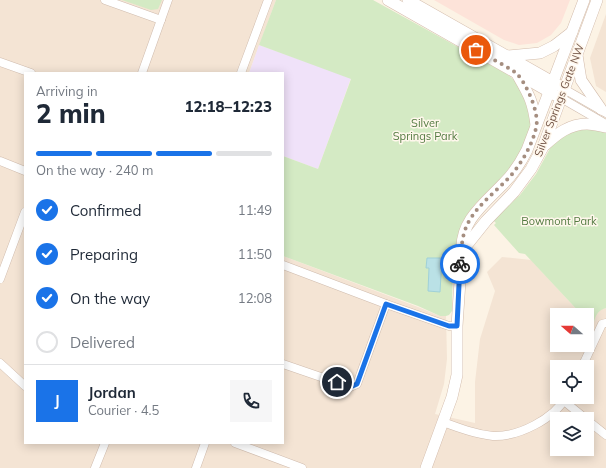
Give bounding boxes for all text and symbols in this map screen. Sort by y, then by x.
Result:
pin [459,33,493,67]
icon: bag [465,39,487,61]
street label: Silver Springs Gate NW [531,42,587,158]
text: Arriving in [36,83,98,99]
text: 2 min [36,97,106,130]
text: 12:18–12:23 [185,97,272,116]
park label: Silver Springs Park [393,116,458,143]
text: On the way · 240 m [36,162,153,178]
icon: check [36,199,58,221]
text: Confirmed [70,201,141,220]
text: 11:49 [238,202,272,218]
park label: Bowmont Park [521,214,597,228]
icon: check [36,243,58,265]
courier [440,244,480,284]
text: Preparing [70,245,138,264]
text: 11:50 [238,246,272,262]
icon: bike [449,253,471,275]
icon: check [36,287,58,309]
text: On the way [70,289,150,308]
text: 12:08 [238,290,272,306]
north arrow [550,308,594,352]
map controls [550,308,594,456]
text: Delivered [70,333,135,352]
button: locate [550,360,594,404]
pin [320,365,354,399]
icon: home [326,371,348,393]
button: phone [230,380,272,422]
text: Jordan [88,383,136,402]
text: J [54,391,60,410]
text: Courier · 4.5 [88,402,159,418]
button: layers [550,412,594,456]

